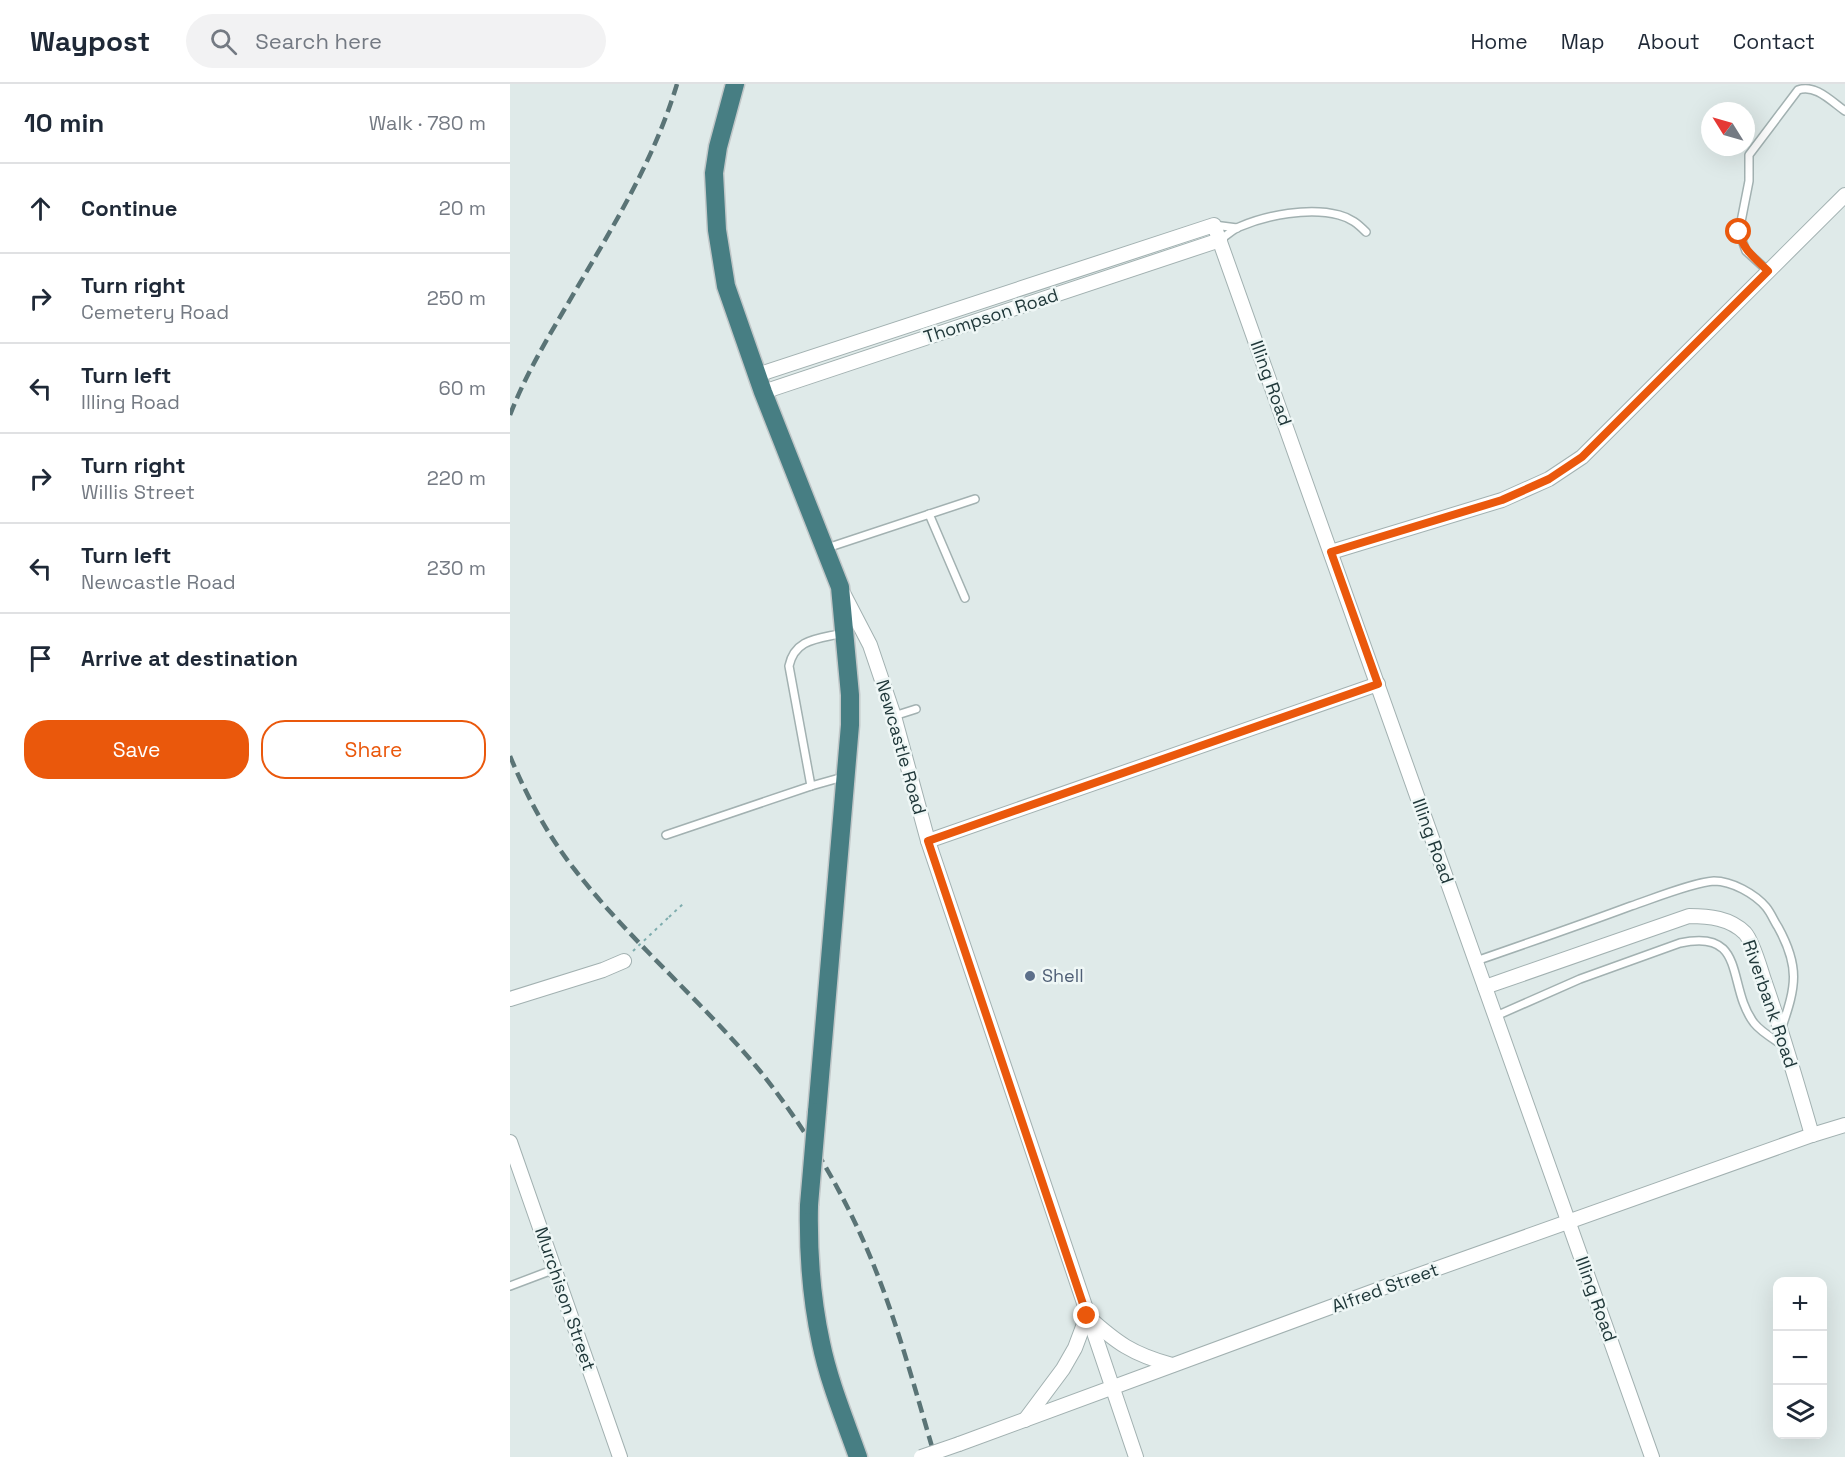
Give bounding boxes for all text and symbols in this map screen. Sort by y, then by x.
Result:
search box [186,14,606,68]
text: Waypost [30,23,150,59]
icon: search [207,25,240,58]
text: Search here [255,27,382,55]
text: Home [1470,28,1528,55]
text: Map [1561,28,1605,55]
text: About [1638,28,1700,55]
text: Contact [1733,28,1815,55]
north arrow [1701,102,1755,156]
text: 10 min [24,106,104,140]
text: Walk · 780 m [369,110,486,136]
icon: ahead [24,192,57,225]
text: Continue [81,194,177,222]
text: 20 m [439,195,486,221]
route start [1725,218,1751,244]
text: Turn right [81,271,186,299]
icon: right [24,282,57,315]
street label: Thompson Road [921,283,1061,348]
text: 250 m [427,285,486,311]
text: Cemetery Road [81,299,229,325]
street label: Illing Road [1245,337,1298,429]
text: Turn left [81,361,171,389]
icon: left [24,372,57,405]
text: 60 m [439,375,486,401]
text: Illing Road [81,389,180,415]
text: Turn right [81,451,186,479]
icon: right [24,462,57,495]
text: 220 m [427,465,486,491]
text: Willis Street [81,479,195,505]
text: Turn left [81,541,171,569]
icon: left [24,552,57,585]
text: 230 m [427,555,486,581]
text: Newcastle Road [81,569,236,595]
icon: arrive [24,642,57,675]
text: Arrive at destination [81,644,298,672]
street label: Newcastle Road [871,677,932,817]
button: Save [24,720,249,779]
button: Share [261,720,486,779]
street label: Illing Road [1407,795,1460,887]
street label: Riverbank Road [1738,937,1803,1071]
place label: Shell [1042,964,1084,987]
marker: Shell [1023,969,1037,983]
street label: Murchison Street [530,1224,601,1374]
street label: Illing Road [1570,1253,1623,1345]
street label: Alfred Street [1328,1258,1441,1317]
map controls [1773,1277,1827,1439]
button: + [1773,1277,1827,1331]
route end [1073,1302,1099,1328]
button: − [1773,1331,1827,1385]
button: layers [1773,1385,1827,1439]

